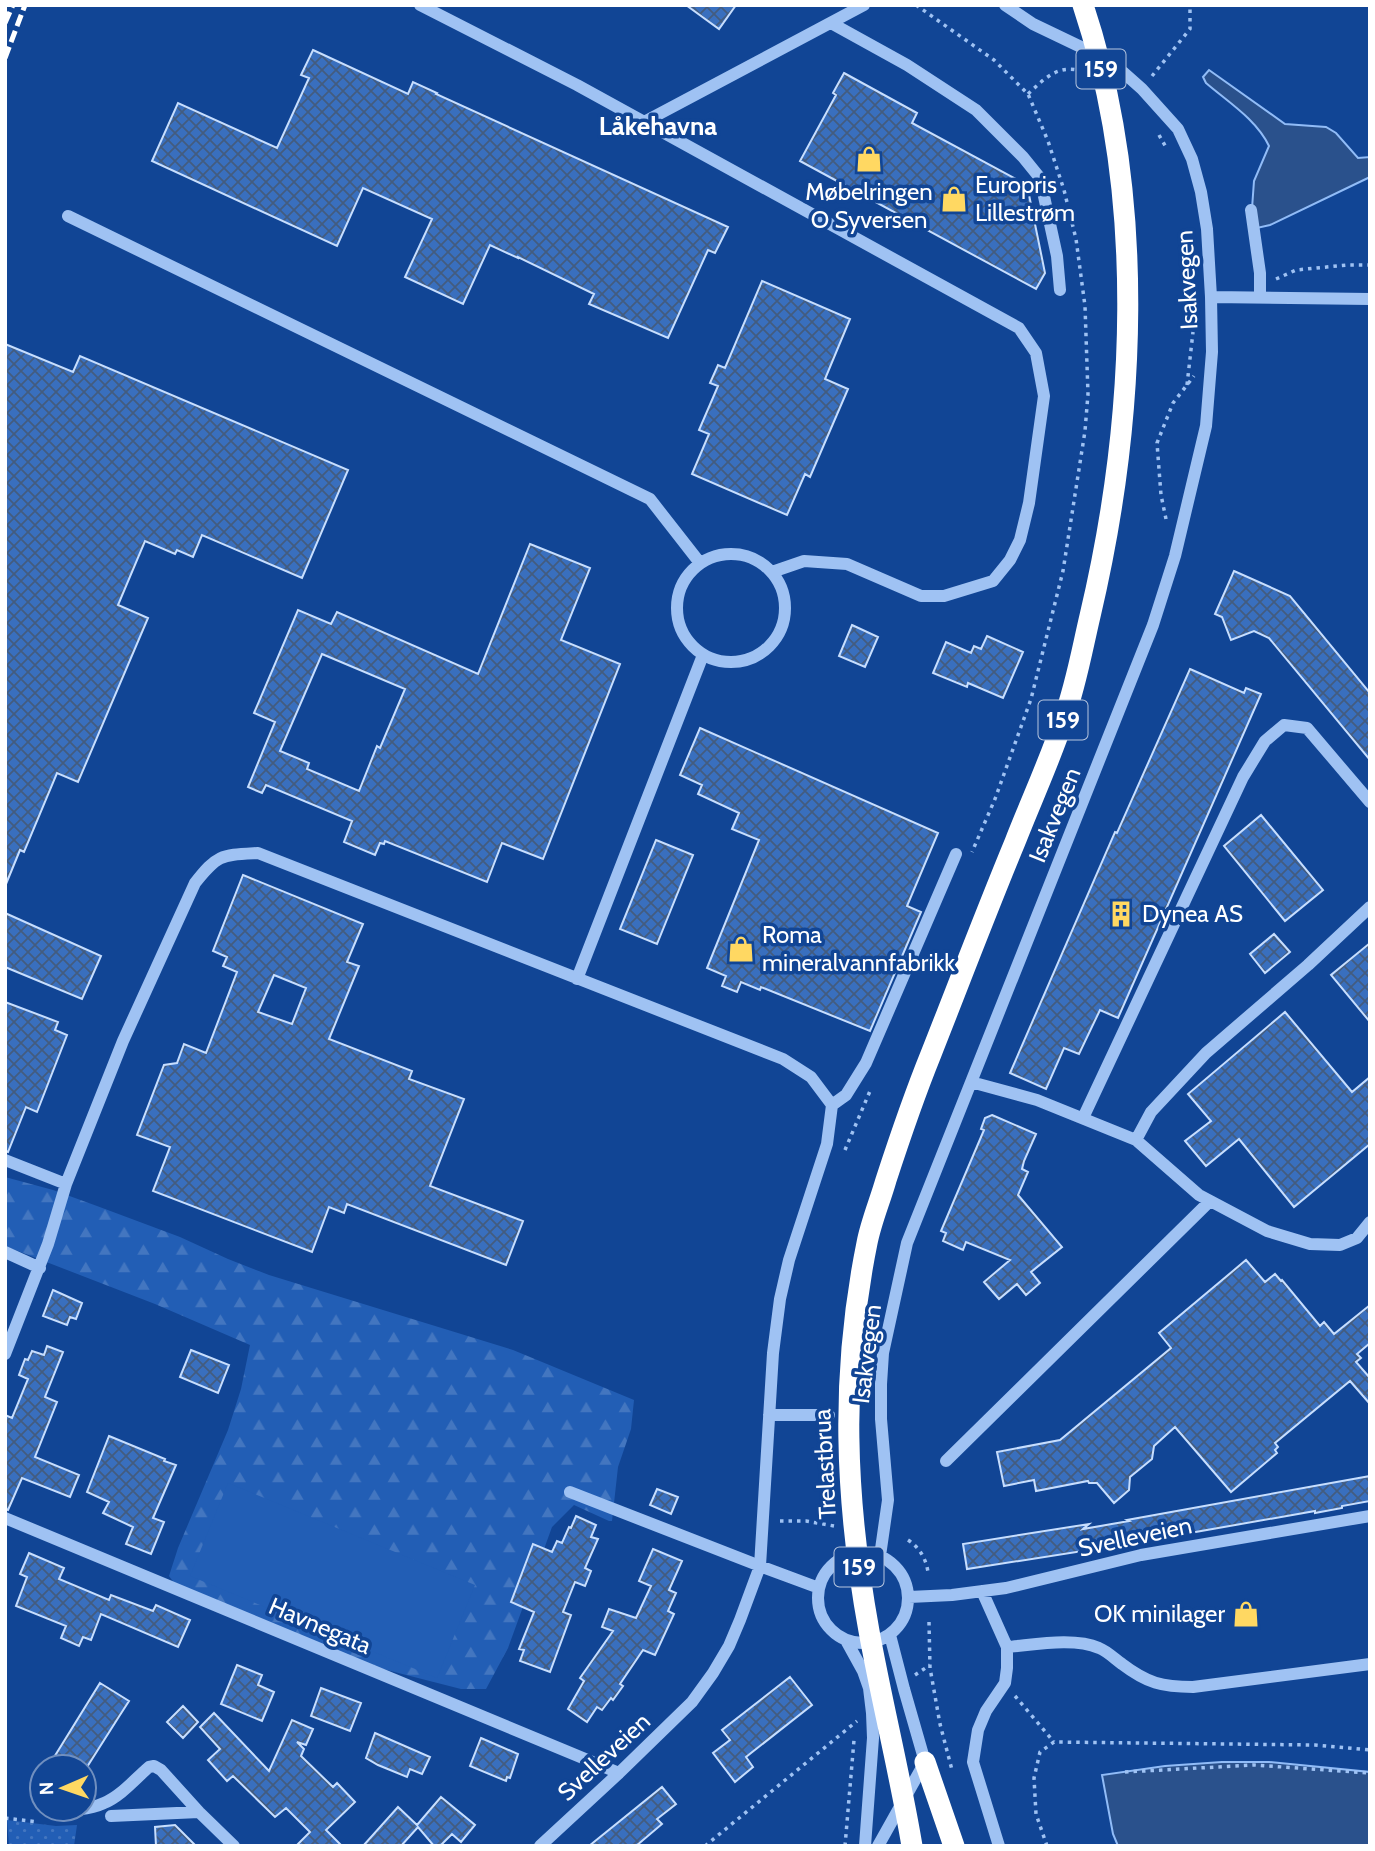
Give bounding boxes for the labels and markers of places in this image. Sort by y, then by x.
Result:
shop icon: Møbelringen O Syversen [854,144,884,174]
place label: Europris Lillestrøm [975,170,1075,227]
place label: Møbelringen O Syversen [805,177,933,234]
shop icon: Europris Lillestrøm [939,184,969,214]
building icon: Dynea AS [1106,899,1136,929]
place label: Dynea AS [1142,899,1243,928]
place label: Roma mineralvannfabrikk [762,920,955,977]
shop icon: Roma mineralvannfabrikk [726,934,756,964]
place label: OK minilager [1094,1599,1225,1628]
shop icon: OK minilager [1231,1599,1261,1629]

